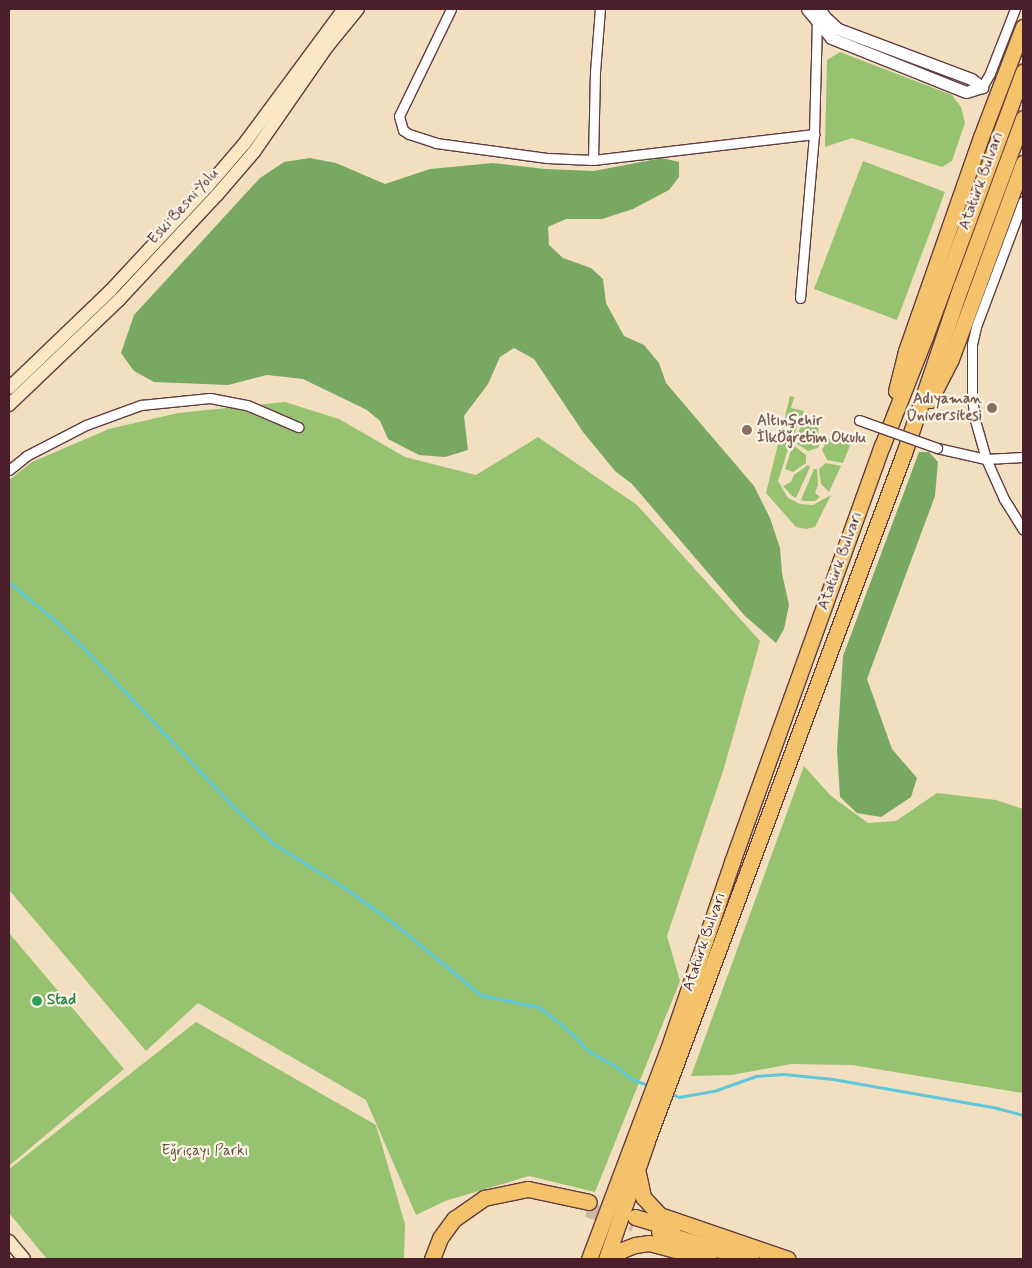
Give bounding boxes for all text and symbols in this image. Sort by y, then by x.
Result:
street label: Atatürk Bulvarı [956,131,1008,231]
street label: Eski Besni Yolu [144,164,224,250]
place label: Adıyaman Üniversitesi [906,390,982,425]
marker: Adıyaman Üniversitesi [986,402,998,414]
place label: Altınşehir İlkÖğretim Okulu [757,412,866,447]
marker: Altınşehir İlkÖğretim Okulu [741,424,753,436]
street label: Atatürk Bulvarı [815,511,867,611]
street label: Atatürk Bulvarı [680,891,730,993]
place label: Stad [47,992,76,1010]
marker: Stad [31,995,43,1007]
park label: Eğriçayı Parkı [162,1143,248,1161]

